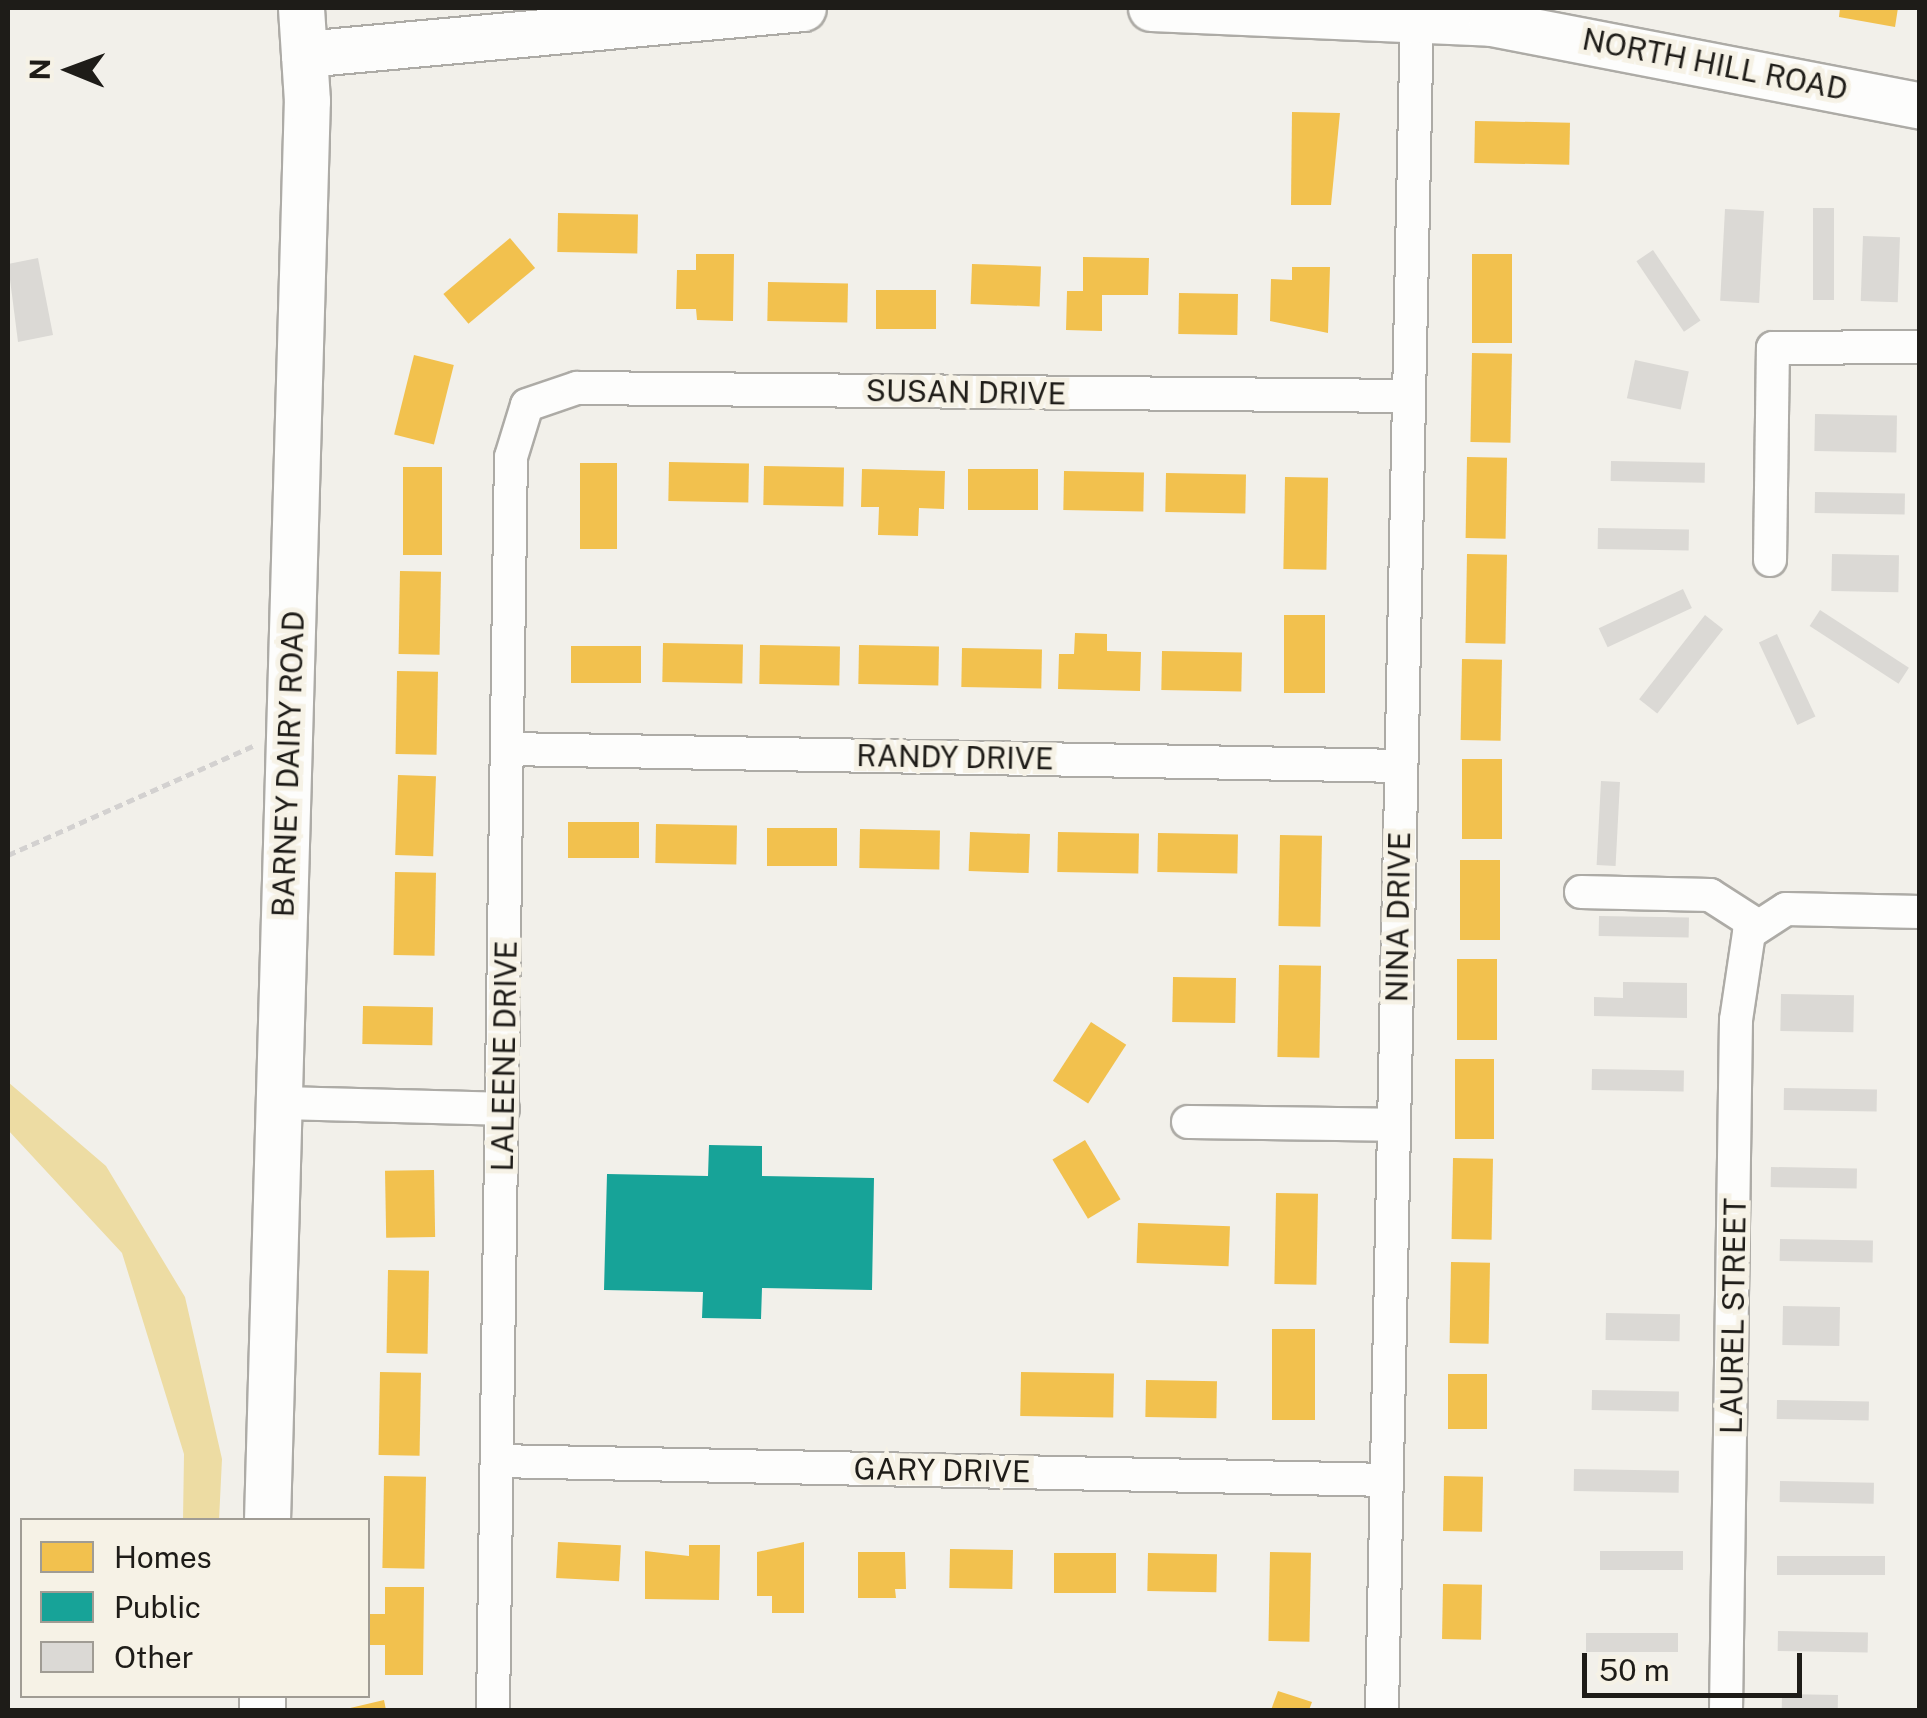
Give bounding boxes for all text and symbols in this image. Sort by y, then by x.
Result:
north arrow [20,20,120,120]
street label: NORTH HILL ROAD [1579,21,1851,107]
text: N [23,58,56,81]
street label: SUSAN DRIVE [866,372,1066,412]
street label: BARNEY DAIRY ROAD [265,610,311,918]
street label: RANDY DRIVE [856,737,1054,777]
street label: NINA DRIVE [1379,831,1417,1003]
street label: LALEENE DRIVE [484,940,524,1172]
street label: LAUREL STREET [1713,1198,1753,1434]
street label: GARY DRIVE [853,1450,1031,1490]
legend [20,1518,370,1698]
text: Homes [114,1539,212,1575]
text: Public [114,1589,201,1625]
scale bar [1587,1633,1807,1695]
text: Other [114,1639,194,1675]
text: 50 m [1599,1652,1670,1688]

